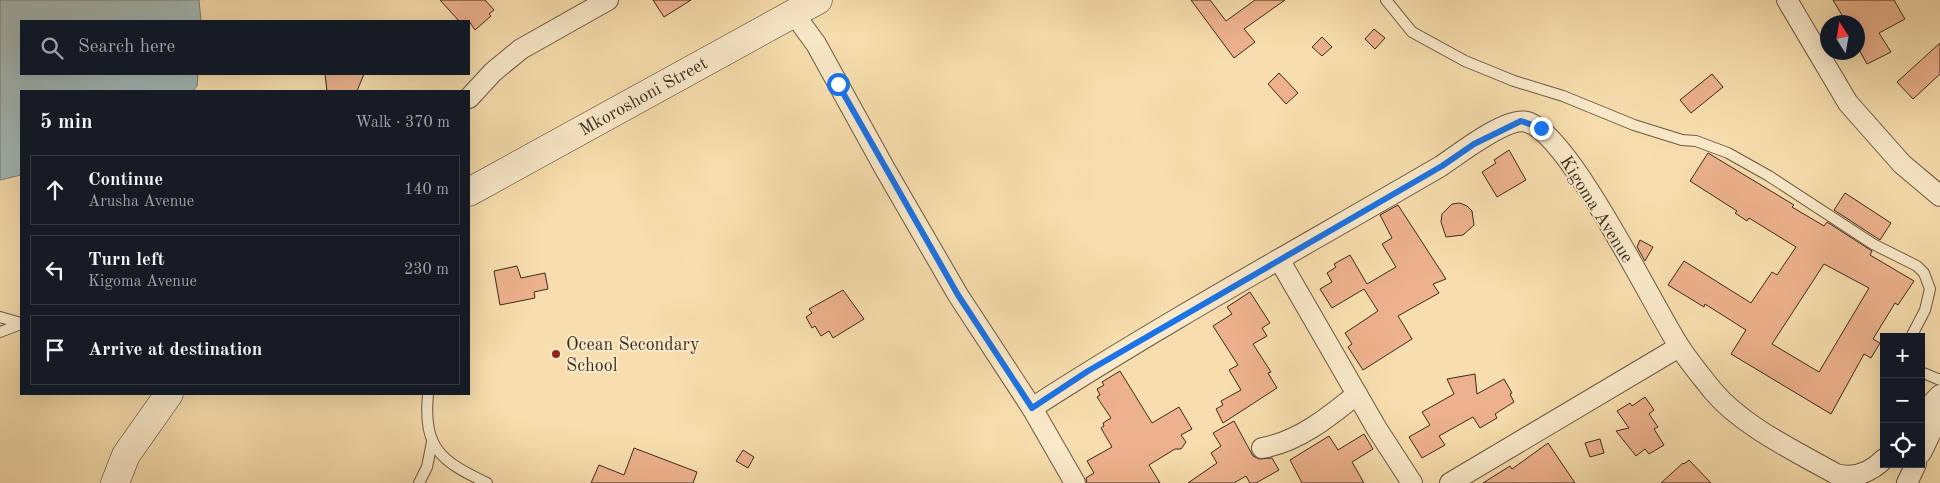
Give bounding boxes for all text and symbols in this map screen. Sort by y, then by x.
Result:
north arrow [1820,15,1865,60]
search box [20,20,470,75]
icon: search [38,34,66,62]
text: Search here [78,38,175,57]
street label: Mkoroshoni Street [576,54,711,140]
route start [827,73,850,96]
text: 5 min [40,112,93,133]
text: Walk · 370 m [355,115,450,131]
route end [1530,117,1553,140]
street label: Kigoma Avenue [1556,153,1636,266]
text: Continue [88,171,163,190]
icon: ahead [41,176,69,204]
text: 140 m [404,182,449,198]
text: Arusha Avenue [88,194,194,210]
text: Turn left [88,251,165,270]
icon: left [41,256,69,284]
text: 230 m [404,262,449,278]
text: Kigoma Avenue [88,274,197,290]
map controls [1880,333,1925,468]
button: + [1880,333,1925,378]
icon: arrive [41,336,69,364]
place label: Ocean Secondary School [566,336,700,375]
text: Arrive at destination [88,341,262,360]
marker: Ocean Secondary School [550,348,562,360]
button: − [1880,378,1925,423]
button: locate [1880,423,1925,468]

